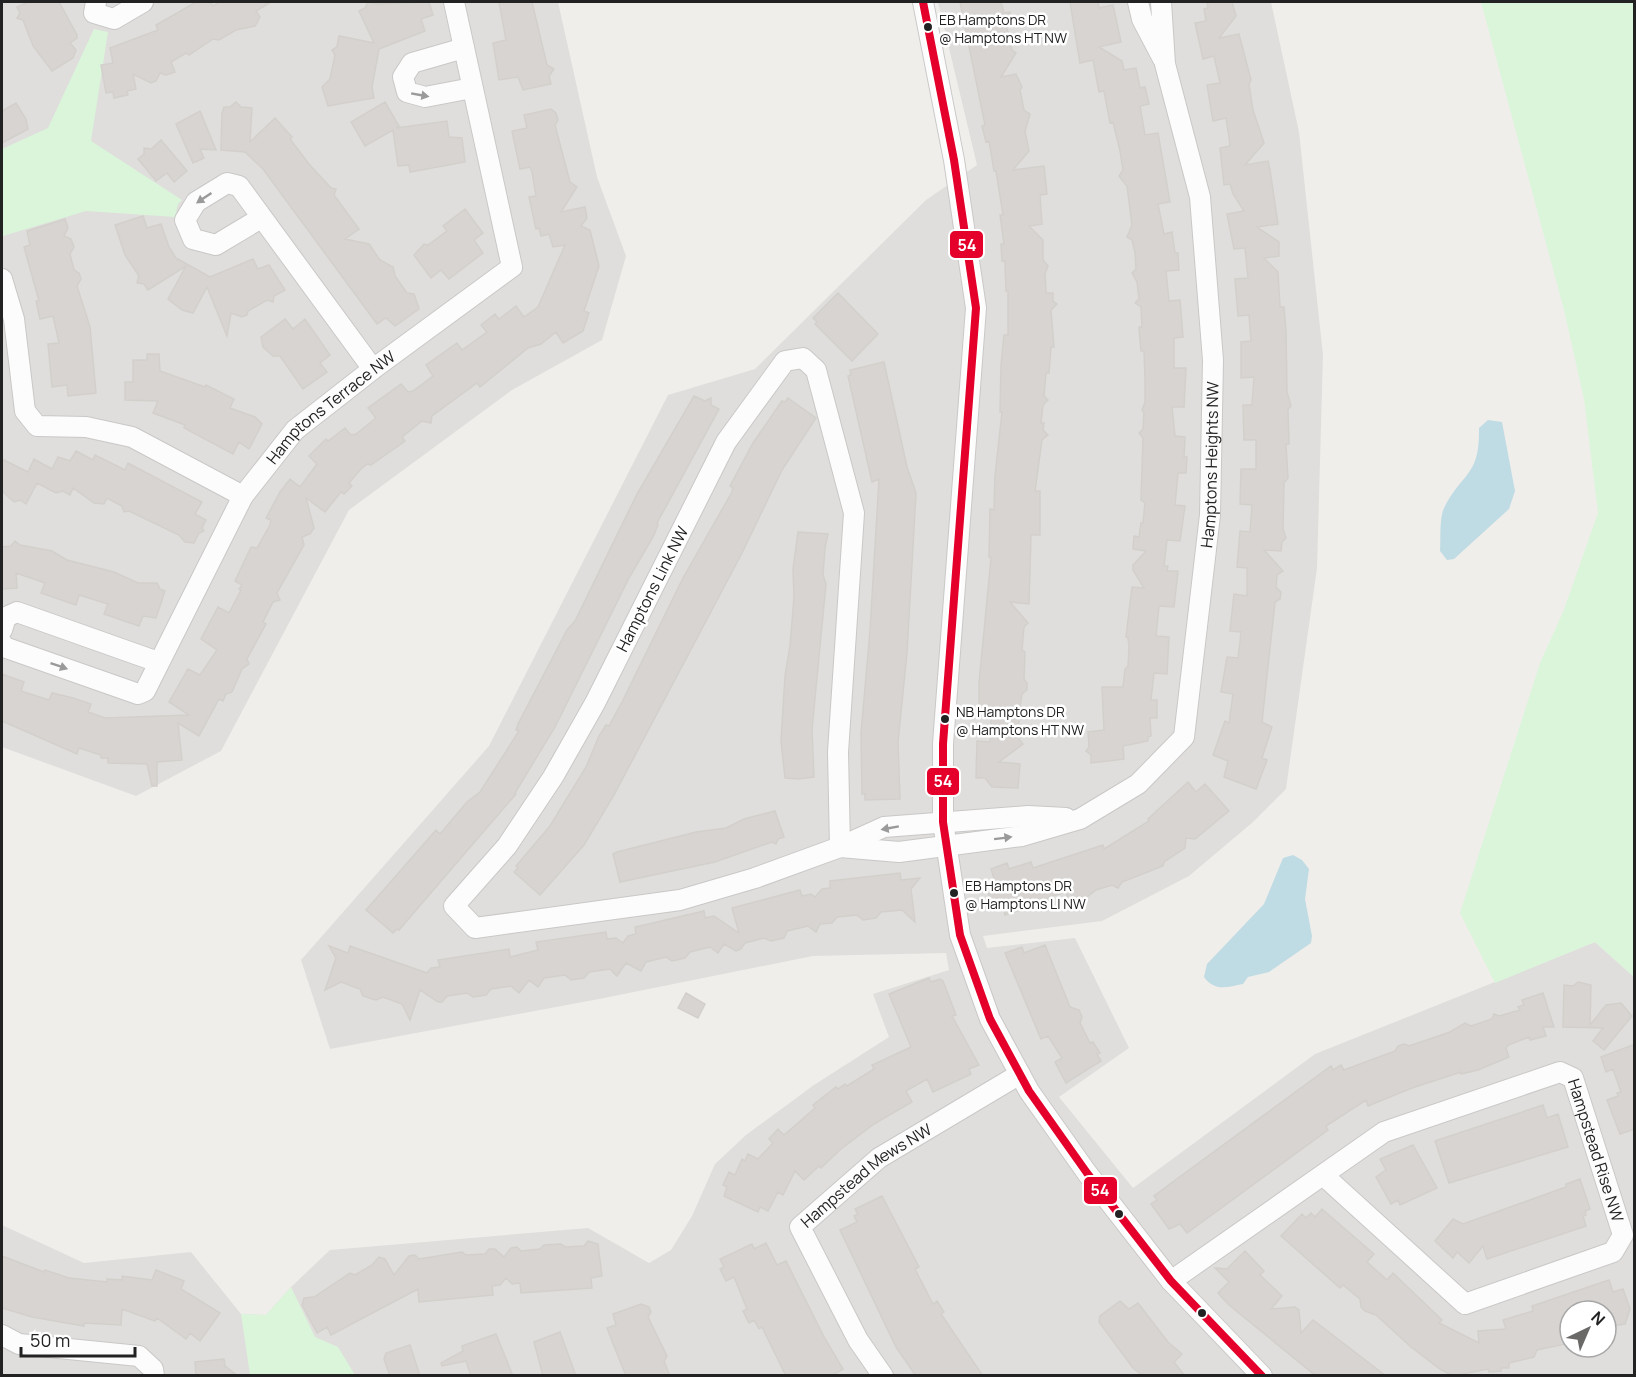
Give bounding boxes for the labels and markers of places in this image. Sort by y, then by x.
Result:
place label: EB Hamptons DR @ Hamptons HT NW [939,10,1067,47]
marker: EB Hamptons DR @ Hamptons HT NW [922,21,934,33]
place label: NB Hamptons DR @ Hamptons HT NW [956,702,1084,739]
marker: NB Hamptons DR @ Hamptons HT NW [939,713,951,725]
place label: EB Hamptons DR @ Hamptons LI NW [965,876,1086,913]
marker: EB Hamptons DR @ Hamptons LI NW [948,887,960,899]
unlabelled marker [1113,1208,1125,1220]
unlabelled marker [1196,1307,1208,1319]

